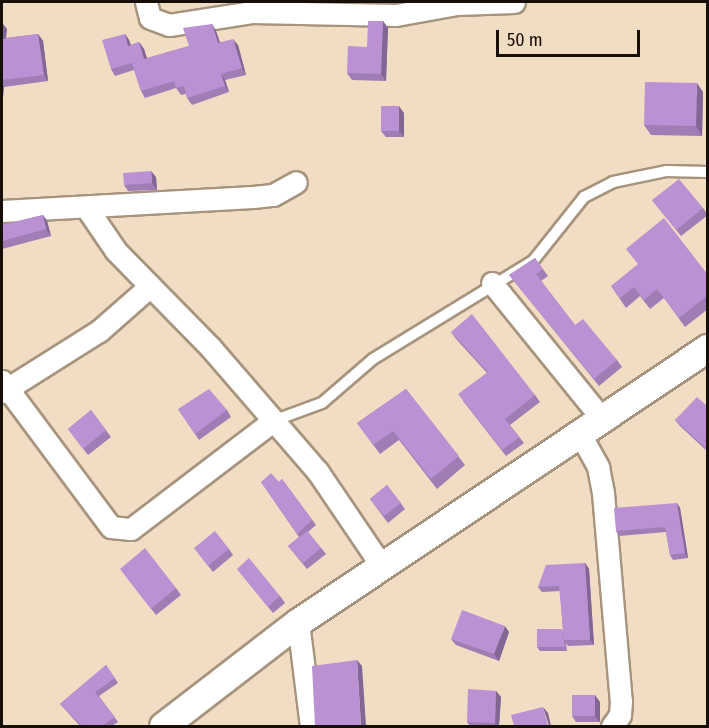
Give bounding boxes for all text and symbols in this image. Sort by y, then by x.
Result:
scale bar [499,18,643,56]
text: 50 m [507,29,543,51]

